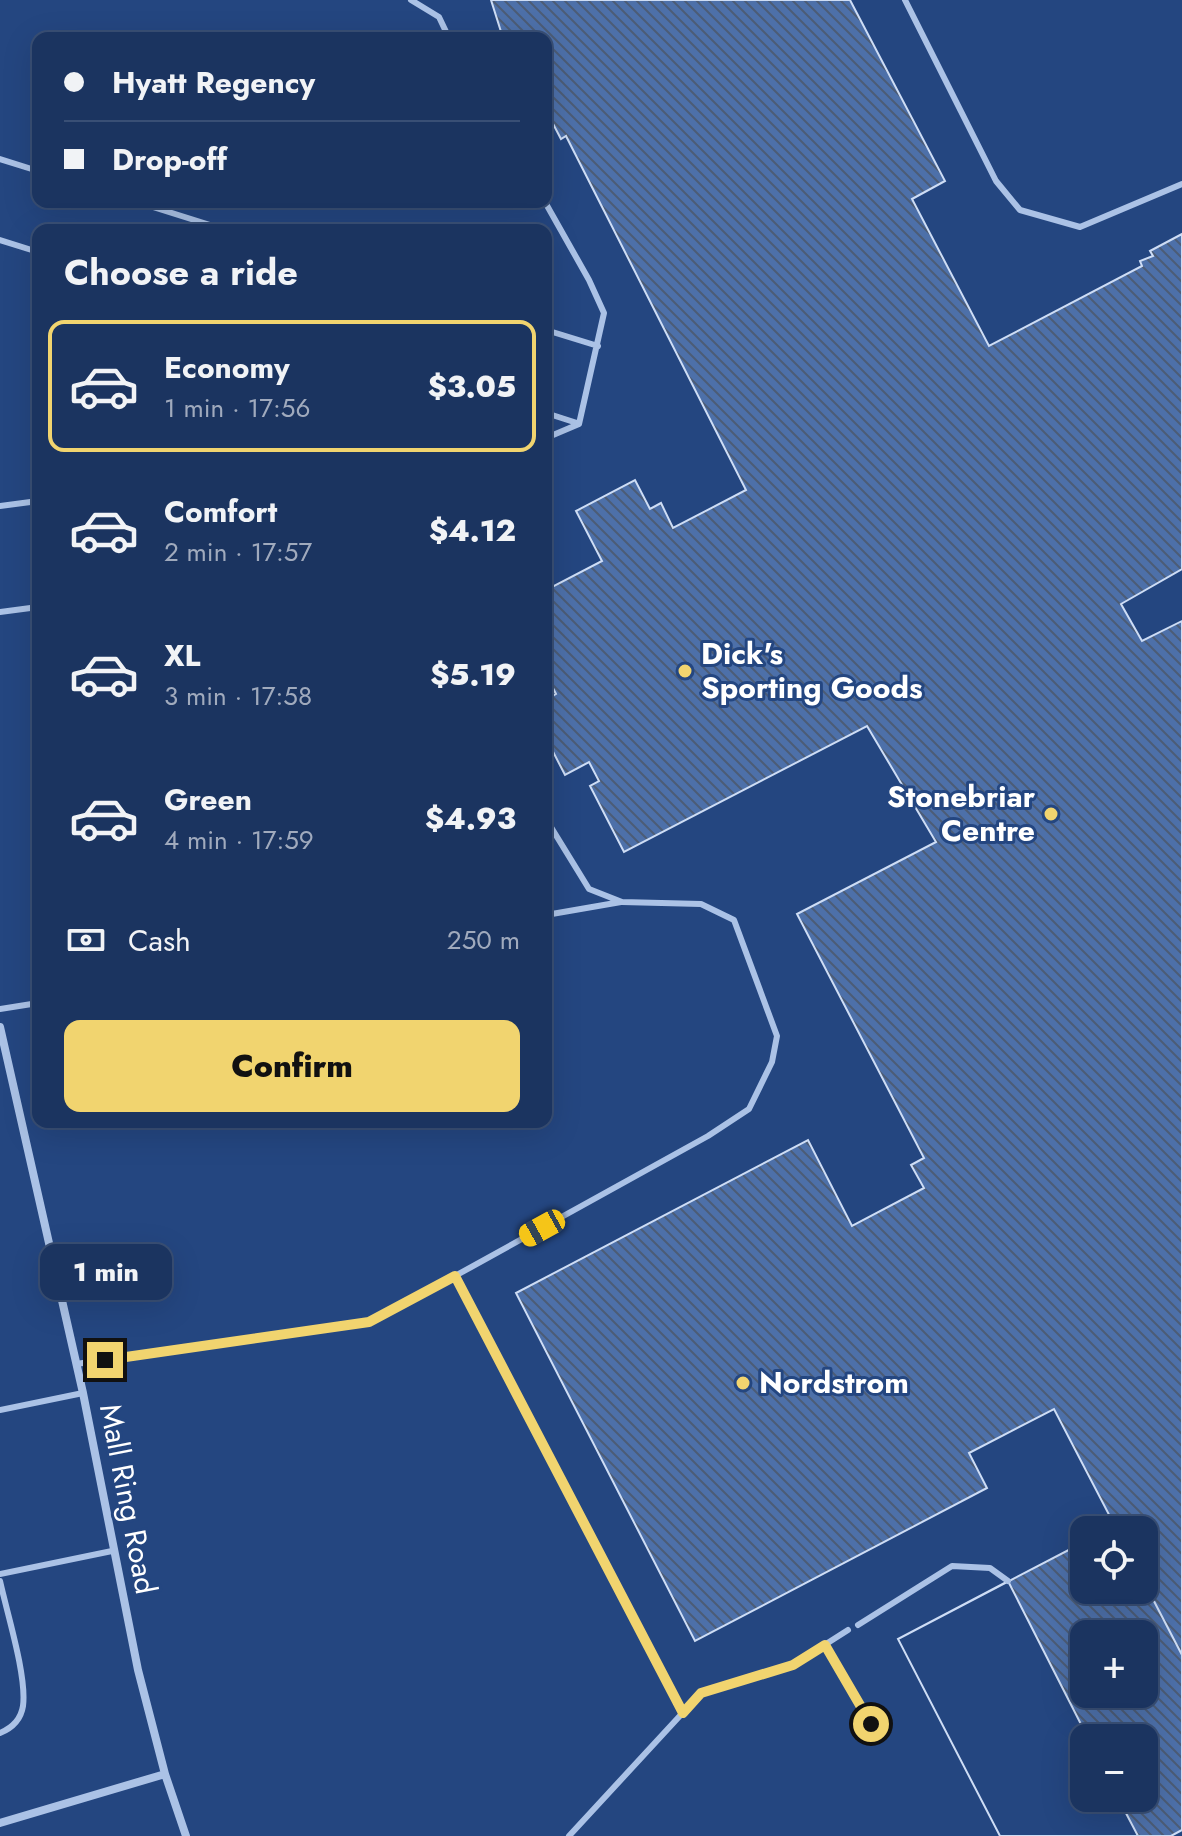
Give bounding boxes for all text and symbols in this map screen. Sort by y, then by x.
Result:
text: Hyatt Regency [112,61,315,104]
text: Drop-off [112,138,227,181]
text: Choose a ride [64,246,298,298]
text: Economy [164,346,290,389]
icon: car [68,350,140,422]
text: $3.05 [428,365,516,408]
text: 1 min · 17:56 [164,389,310,427]
text: Comfort [164,490,277,533]
icon: car [68,494,140,566]
text: $4.12 [429,509,516,552]
text: 2 min · 17:57 [164,533,312,571]
place label: Dick's Sporting Goods [701,632,923,709]
text: XL [164,634,200,677]
icon: car [68,638,140,710]
text: $5.19 [430,653,516,696]
marker: Dick's Sporting Goods [676,662,694,680]
text: 3 min · 17:58 [164,677,312,715]
place label: Stonebriar Centre [887,775,1036,852]
text: Green [164,778,252,821]
icon: car [68,782,140,854]
text: $4.93 [425,797,516,840]
marker: Stonebriar Centre [1042,805,1060,823]
text: 4 min · 17:59 [164,821,314,859]
icon: cash [64,918,108,962]
text: Cash [128,919,191,962]
text: 250 m [447,921,520,959]
button: Confirm [64,1020,520,1112]
car [515,1206,569,1250]
callout: 1 min [39,1244,171,1300]
text: 1 min [73,1253,139,1291]
route end [87,1342,123,1378]
place label: Nordstrom [759,1361,909,1404]
marker: Nordstrom [734,1374,752,1392]
street label: Mall Ring Road [89,1400,168,1598]
map controls [1070,1516,1158,1812]
button: locate [1070,1516,1158,1604]
button: + [1070,1620,1158,1708]
route start [853,1706,889,1742]
button: − [1070,1724,1158,1812]

